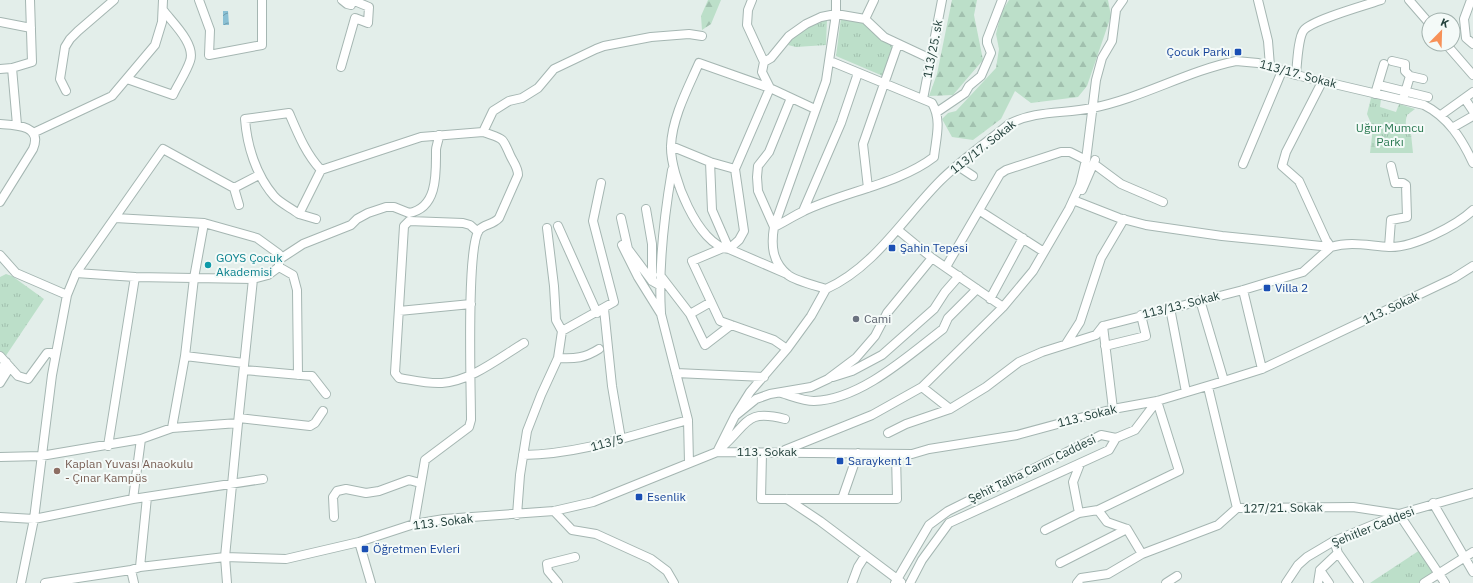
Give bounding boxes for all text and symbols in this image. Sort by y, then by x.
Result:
north arrow [1421,12,1461,52]
text: K [1439,15,1451,31]
street label: 113/25. sk [920,18,946,79]
place label: Çocuk Parkı [1167,44,1230,59]
marker: Çocuk Parkı [1233,47,1243,57]
street label: 113/17. Sokak [1258,56,1339,91]
street label: 113/17. Sokak [947,116,1019,177]
park label: Uğur Mumcu Parkı [1356,120,1424,149]
place label: Şahin Tepesi [900,240,968,255]
marker: Şahin Tepesi [887,243,897,253]
place label: GOYS Çocuk Akademisi [216,250,283,279]
marker: GOYS Çocuk Akademisi [203,260,213,270]
place label: Villa 2 [1275,280,1308,295]
marker: Villa 2 [1262,283,1272,293]
street label: 113/13. Sokak [1141,287,1222,321]
street label: 113. Sokak [1360,288,1422,327]
place label: Cami [864,311,891,326]
marker: Cami [851,314,861,324]
street label: 113. Sokak [1056,401,1119,430]
street label: 113/5 [589,431,625,454]
street label: Şehit Talha Carım Caddesi [966,431,1098,506]
street label: 113. Sokak [737,444,798,459]
place label: Saraykent 1 [848,453,912,468]
place label: Kaplan Yuvası Anaokulu - Çınar Kampüs [65,456,193,485]
marker: Saraykent 1 [835,456,845,466]
marker: Kaplan Yuvası Anaokulu - Çınar Kampüs [52,466,62,476]
place label: Esenlik [647,489,687,504]
marker: Esenlik [634,492,644,502]
street label: 127/21. Sokak [1243,499,1323,516]
street label: Şehitler Caddesi [1329,503,1416,550]
street label: 113. Sokak [412,510,474,533]
place label: Öğretmen Evleri [373,541,460,556]
marker: Öğretmen Evleri [360,544,370,554]

